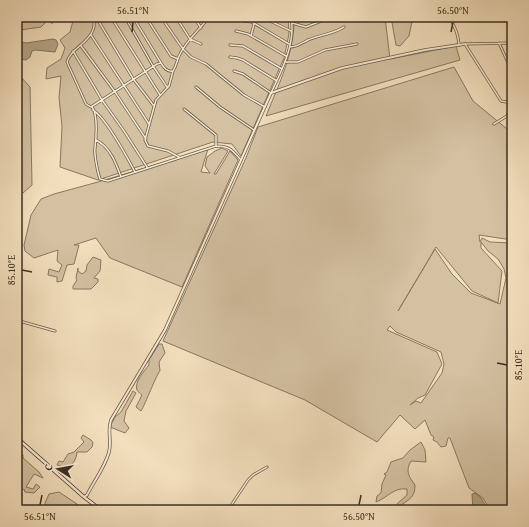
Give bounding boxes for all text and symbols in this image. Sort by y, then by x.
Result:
text: 56.51°N [117,3,149,18]
text: 56.50°N [437,3,469,18]
text: 85.10°E [4,255,19,285]
text: 85.10°E [511,350,526,380]
north arrow [38,449,78,489]
text: С [40,463,57,472]
text: 56.51°N [24,509,56,524]
text: 56.50°N [343,509,375,524]

